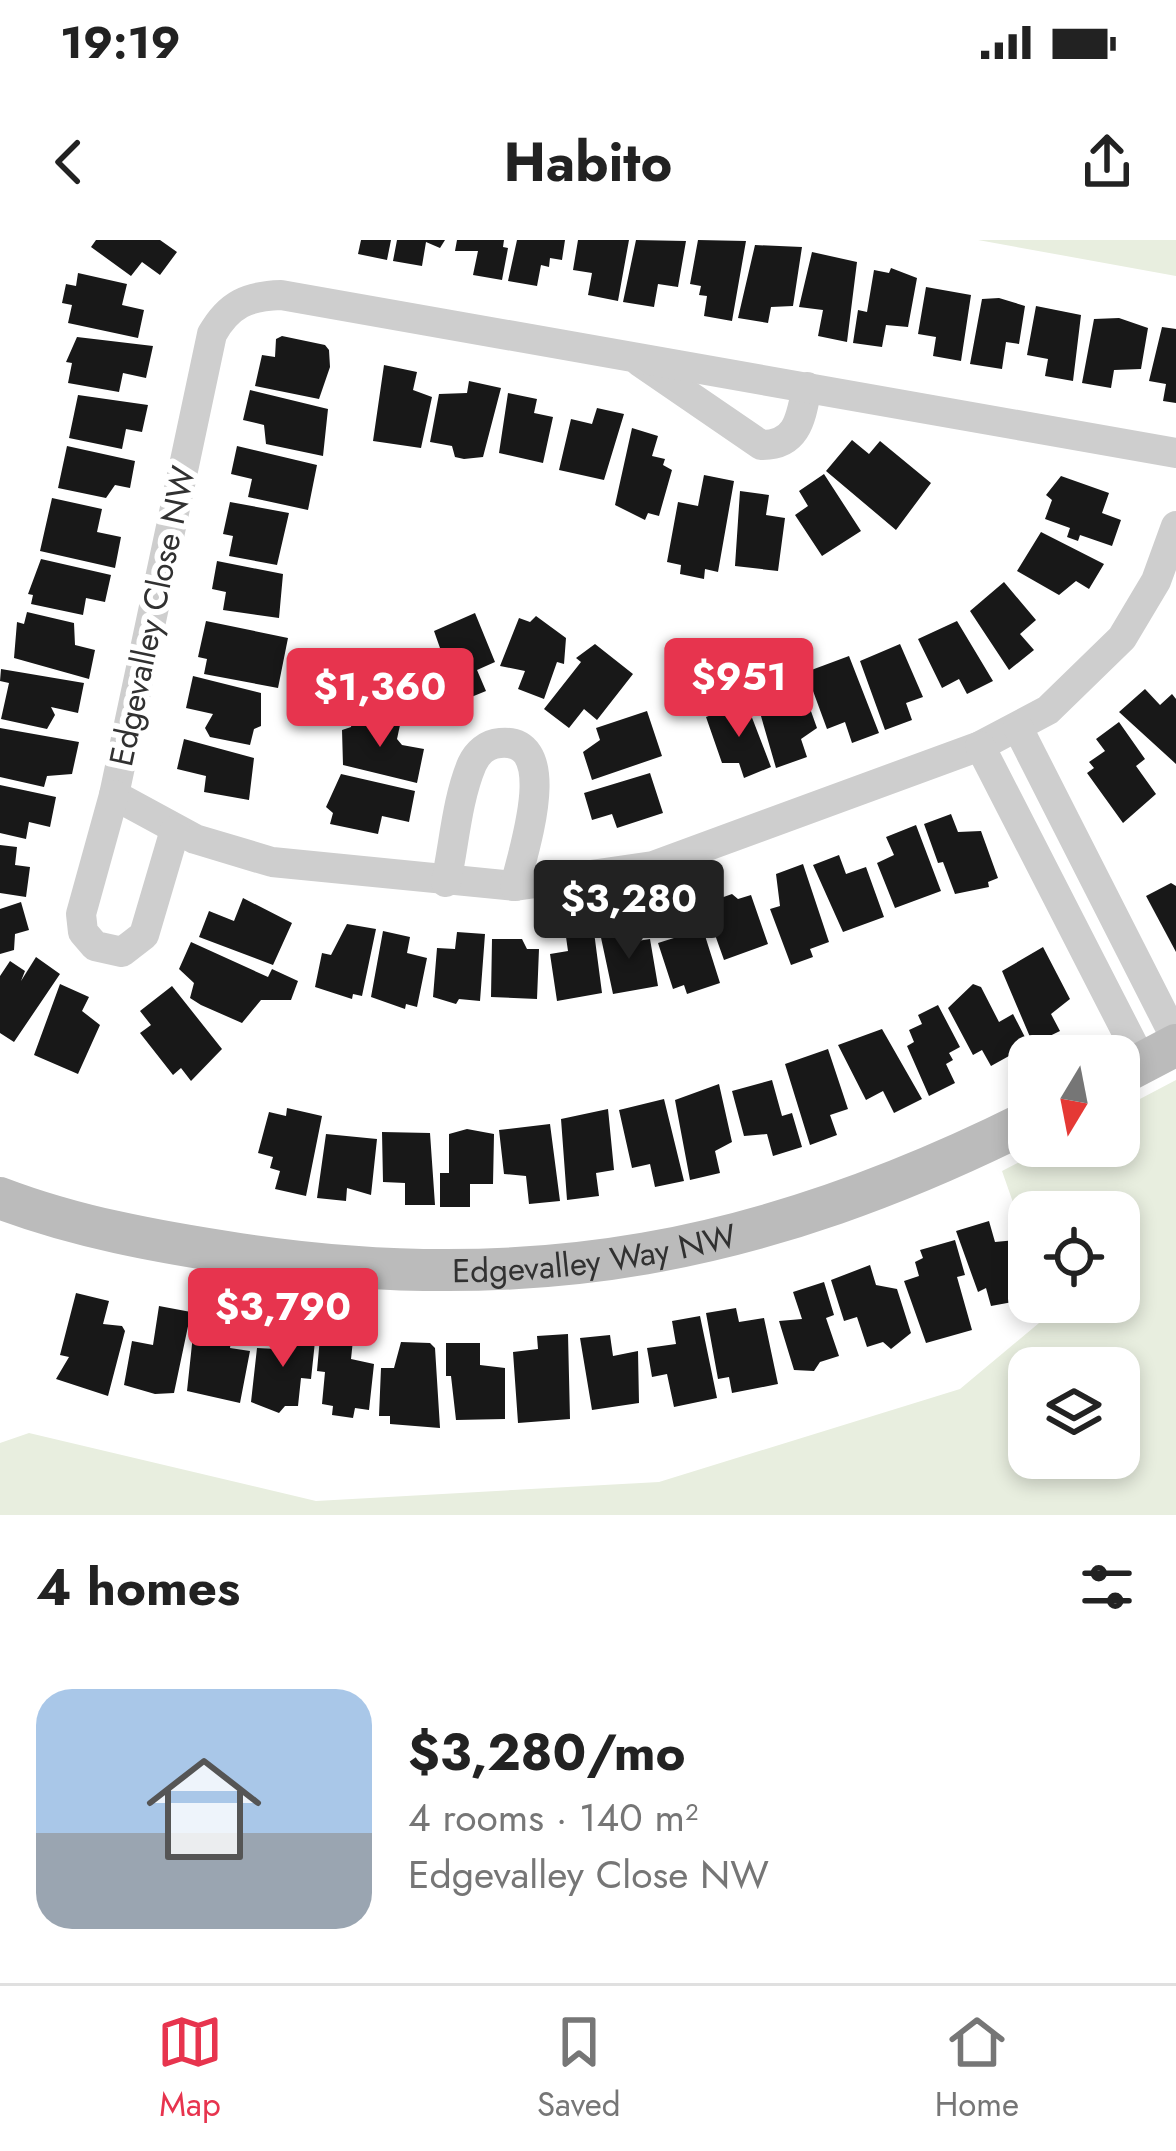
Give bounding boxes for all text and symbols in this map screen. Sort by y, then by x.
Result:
text: 19:19 [60,10,181,75]
text: Habito [504,123,672,201]
icon: back [36,129,102,195]
icon: share [1074,129,1140,195]
street label: Edgevalley Close NW [97,461,207,770]
pin: $951 [668,638,810,740]
pin: $1,360 [282,648,478,750]
text: $951 [691,648,787,705]
text: $1,360 [314,658,446,715]
pin: $3,280 [531,860,727,962]
text: $3,280 [561,870,697,927]
north arrow [1008,1035,1140,1167]
map controls [1008,1035,1140,1479]
button: locate [1008,1191,1140,1323]
street label: Edgevalley Way NW [452,1211,741,1294]
pin: $3,790 [185,1268,381,1370]
text: $3,790 [215,1278,351,1335]
button: layers [1008,1347,1140,1479]
text: 4 homes [36,1550,240,1624]
icon: filters [1074,1554,1140,1620]
text: $3,280/mo [408,1715,686,1789]
icon: home [132,1737,276,1881]
text: 4 rooms · 140 m² [408,1789,698,1846]
text: Edgevalley Close NW [408,1846,769,1903]
tab: Map [157,2009,223,2128]
tab: Saved [537,2009,621,2128]
tab: Home [935,2009,1019,2128]

